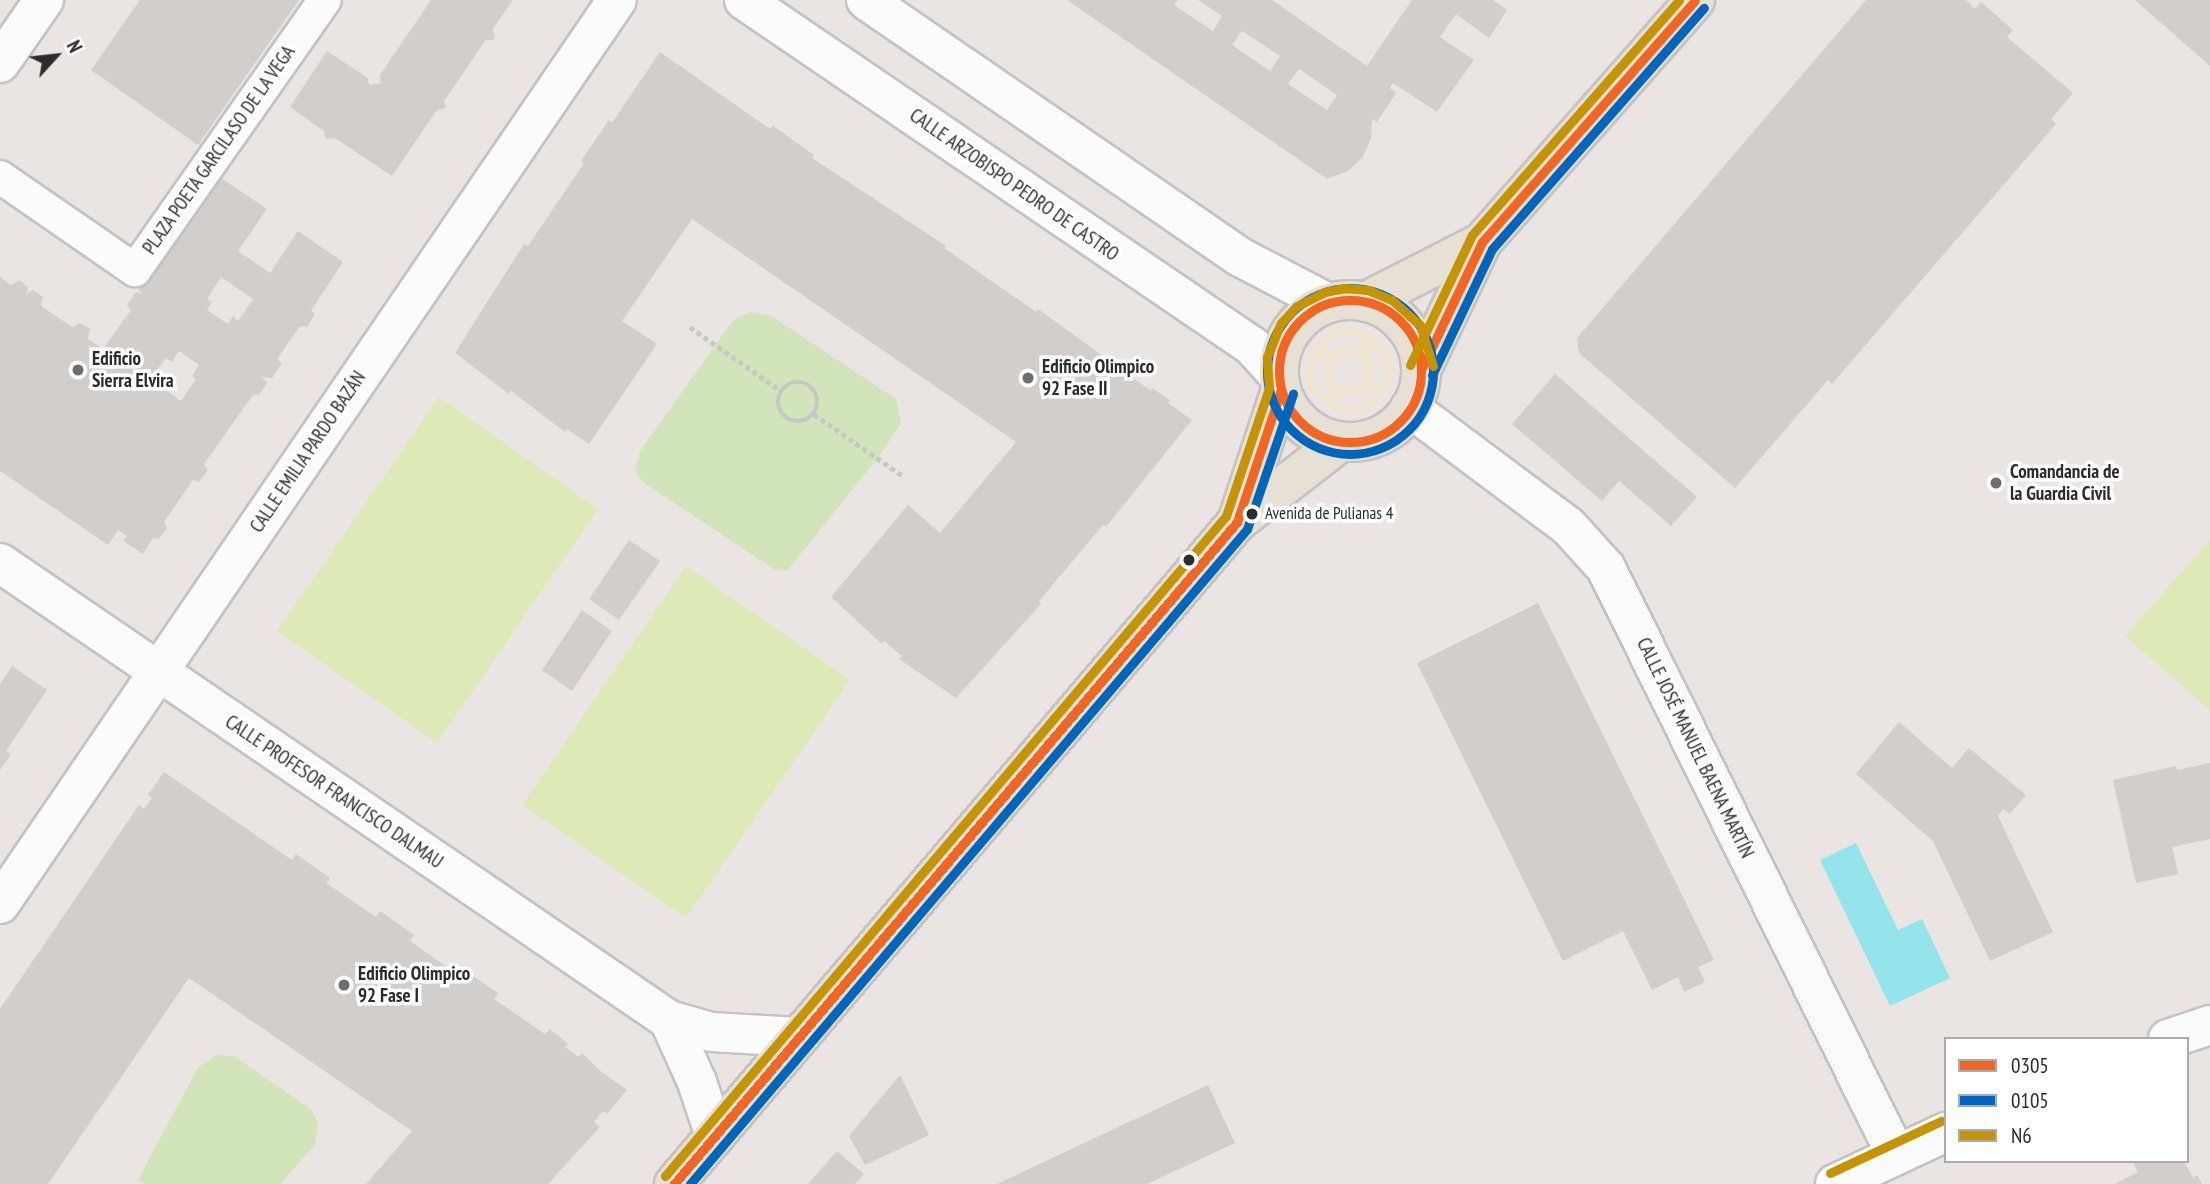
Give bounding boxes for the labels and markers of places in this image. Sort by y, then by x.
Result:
place label: Edificio Sierra Elvira [92,348,174,392]
place label: Edificio Olimpico 92 Fase II [1042,356,1155,400]
marker: Edificio Sierra Elvira [70,362,86,378]
marker: Edificio Olimpico 92 Fase II [1020,370,1036,386]
place label: Comandancia de la Guardia Civil [2010,461,2120,505]
marker: Comandancia de la Guardia Civil [1988,475,2004,491]
place label: Avenida de Pulianas 4 [1265,504,1393,524]
marker: Avenida de Pulianas 4 [1245,507,1259,521]
unlabelled marker [1182,553,1196,567]
place label: Edificio Olimpico 92 Fase I [358,963,471,1007]
marker: Edificio Olimpico 92 Fase I [336,977,352,993]

